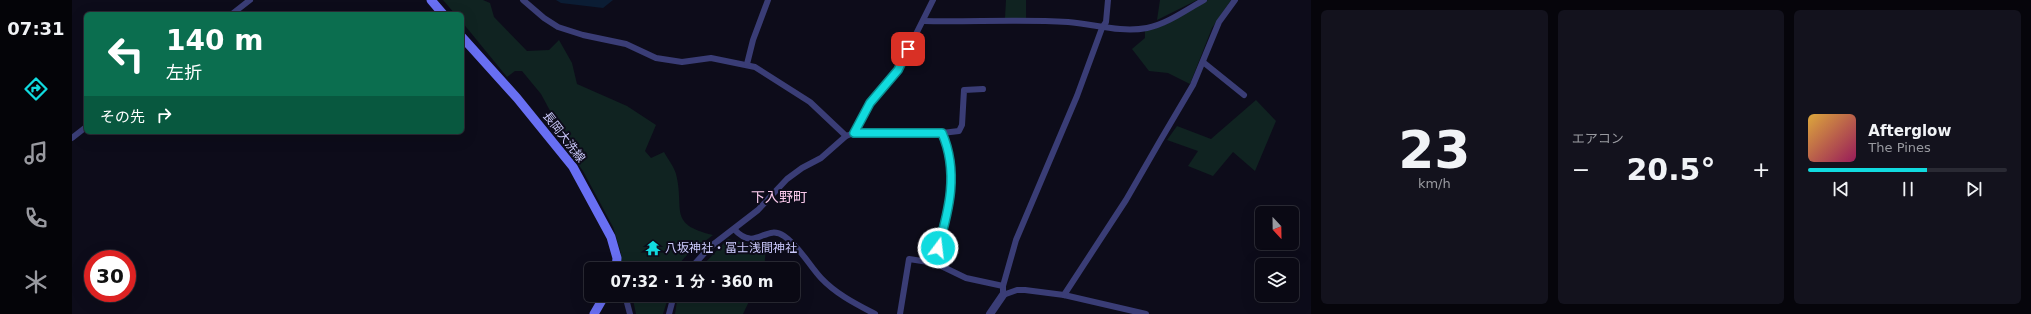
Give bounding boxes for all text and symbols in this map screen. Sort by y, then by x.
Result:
text: 07:31 [7,18,65,39]
text: 140 m [166,24,263,57]
icon: left [100,28,152,80]
pin [891,32,925,66]
icon: arrive [897,38,919,60]
text: 左折 [166,62,202,83]
icon: directions [22,75,50,103]
icon: right [153,104,175,126]
text: その先 [100,108,145,126]
street label: 長岡大洗線 [540,109,588,165]
text: 23 [1398,120,1471,180]
text: Afterglow [1868,122,1951,140]
text: エアコン [1572,131,1624,146]
icon: music [22,139,50,167]
text: The Pines [1868,140,1931,155]
text: 20.5° [1626,152,1716,187]
text: − [1572,157,1590,182]
text: + [1752,157,1770,182]
text: km/h [1418,176,1451,191]
icon: previous [1830,178,1852,200]
icon: pause [1897,178,1919,200]
icon: next [1963,178,1985,200]
district label: 下入野町 [751,189,807,205]
icon: phone [22,204,50,232]
north arrow [1255,206,1299,250]
map controls [1255,206,1299,302]
position arrow [917,227,959,269]
temple icon: 八坂神社・冨士浅間神社 [644,239,662,257]
place label: 八坂神社・冨士浅間神社 [665,241,797,255]
speed limit sign: 30 [84,250,136,302]
button: layers [1255,258,1299,302]
icon: climate [22,268,50,296]
text: 07:32 · 1 分 · 360 m [611,273,773,291]

